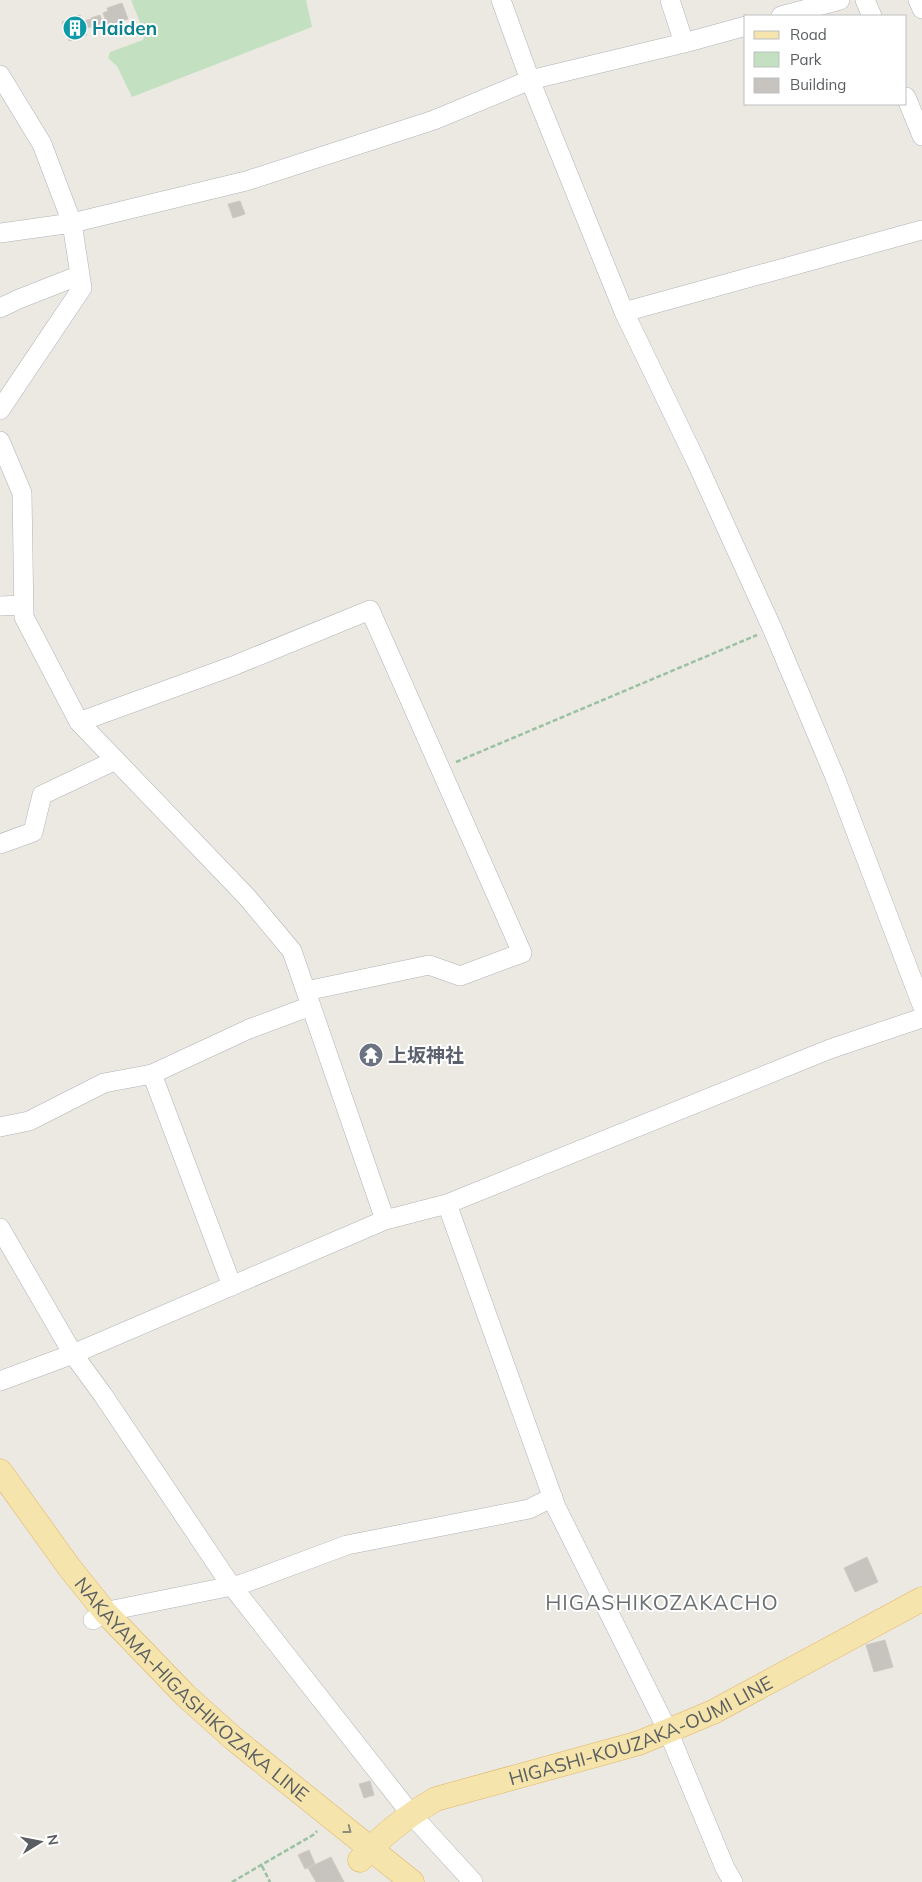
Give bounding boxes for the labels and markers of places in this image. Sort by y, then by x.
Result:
building icon: Haiden [62,15,88,41]
place label: Haiden [92,16,157,40]
temple icon: 上坂神社 [358,1042,384,1068]
place label: 上坂神社 [388,1043,464,1067]

